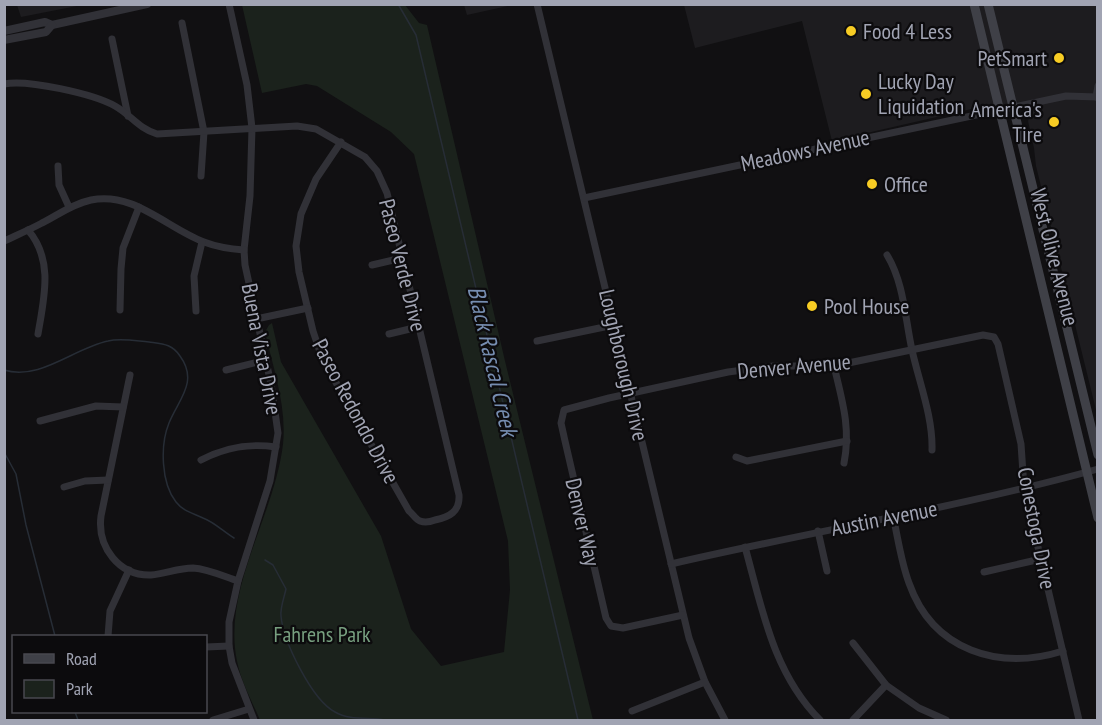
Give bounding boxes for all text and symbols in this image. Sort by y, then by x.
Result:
place label: Food 4 Less [863,17,952,45]
marker: Food 4 Less [844,24,858,38]
place label: PetSmart [977,44,1047,72]
marker: PetSmart [1052,51,1066,65]
place label: Lucky Day Liquidation [878,67,964,120]
marker: Lucky Day Liquidation [859,87,873,101]
place label: America's Tire [971,95,1042,148]
marker: America's Tire [1047,115,1061,129]
street label: Meadows Avenue [738,123,872,177]
place label: Office [884,170,928,198]
marker: Office [865,177,879,191]
street label: West Olive Avenue [1024,185,1086,329]
street label: Paseo Verde Drive [373,196,433,334]
street label: Buena Vista Drive [236,281,288,417]
water label: Black Rascal Creek [461,283,526,442]
street label: Loughborough Drive [593,287,655,443]
place label: Pool House [824,292,909,320]
marker: Pool House [805,299,819,313]
street label: Paseo Redondo Drive [306,334,406,488]
street label: Denver Avenue [736,347,852,385]
street label: Conestoga Drive [1011,465,1063,591]
street label: Denver Way [559,475,607,569]
street label: Austin Avenue [829,494,939,542]
park label: Fahrens Park [273,620,371,648]
legend [12,635,207,713]
text: Road [66,647,97,670]
text: Park [66,677,93,700]

